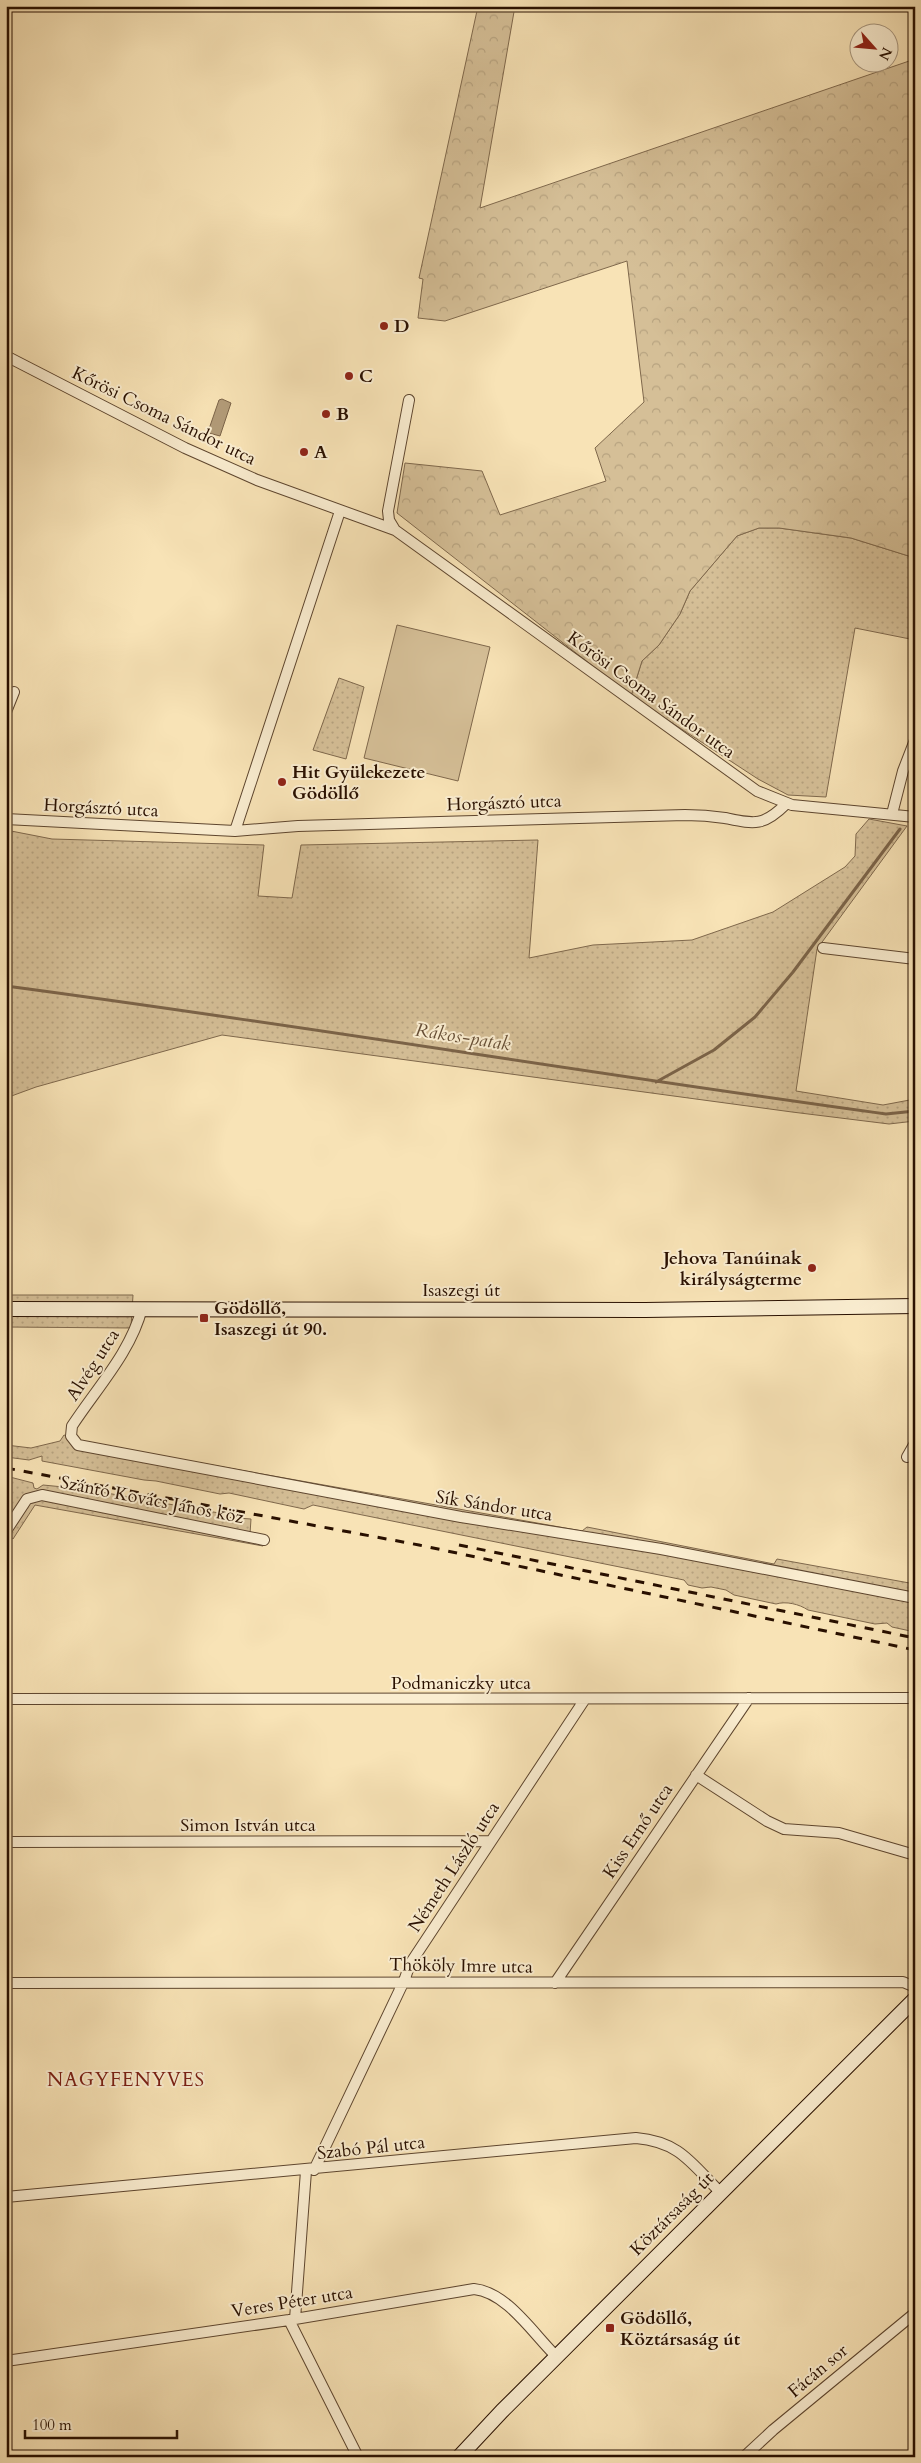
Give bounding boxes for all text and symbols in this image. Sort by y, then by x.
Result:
north arrow [848,22,898,72]
text: N [874,44,896,63]
place label: D [394,314,409,339]
marker: D [378,320,390,332]
street label: Kőrösi Csoma Sándor utca [68,360,260,472]
place label: C [359,364,373,389]
marker: C [343,370,355,382]
place label: B [336,402,349,427]
marker: B [320,408,332,420]
place label: A [314,440,328,465]
marker: A [298,446,310,458]
street label: Kőrösi Csoma Sándor utca [562,626,740,765]
place label: Hit Gyülekezete Gödöllő [292,760,426,806]
marker: Hit Gyülekezete Gödöllő [276,776,288,788]
street label: Horgásztó utca [446,788,562,818]
street label: Horgásztó utca [43,793,159,824]
water label: Rákos-patak [413,1017,513,1057]
place label: Jehova Tanúinak királyságterme [660,1246,803,1292]
marker: Jehova Tanúinak királyságterme [806,1262,818,1274]
street label: Isaszegi út [422,1278,500,1303]
place label: Gödöllő, Isaszegi út 90. [214,1296,327,1342]
marker: Gödöllő, Isaszegi út 90. [198,1312,210,1324]
street label: Alvég utca [60,1324,126,1406]
street label: Szántó Kovács János köz [58,1470,246,1530]
street label: Sík Sándor utca [434,1484,554,1528]
street label: Podmaniczky utca [391,1671,531,1696]
street label: Kiss Ernő utca [597,1778,679,1883]
street label: Németh László utca [402,1797,506,1937]
street label: Simon István utca [180,1813,316,1838]
street label: Thököly Imre utca [389,1952,533,1980]
district label: NAGYFENYVES [47,2067,205,2093]
street label: Szabó Pál utca [316,2130,426,2166]
street label: Köztársaság út [625,2166,720,2261]
street label: Veres Péter utca [229,2280,355,2324]
place label: Gödöllő, Köztársaság út [620,2306,741,2352]
marker: Gödöllő, Köztársaság út [604,2322,616,2334]
street label: Fácán sor [783,2338,854,2404]
scale bar [25,2408,178,2440]
text: 100 m [32,2415,72,2435]

